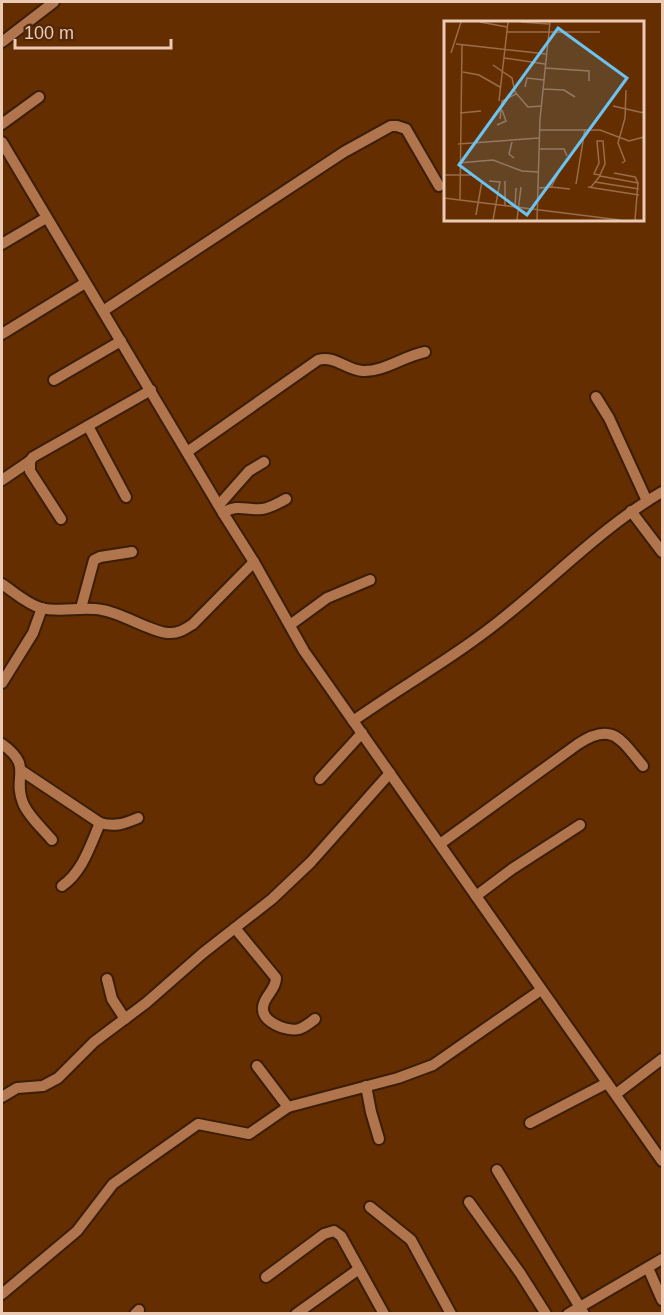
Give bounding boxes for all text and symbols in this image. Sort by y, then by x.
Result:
scale bar [15,12,171,50]
inset map [444,21,643,220]
text: 100 m [24,23,74,43]

